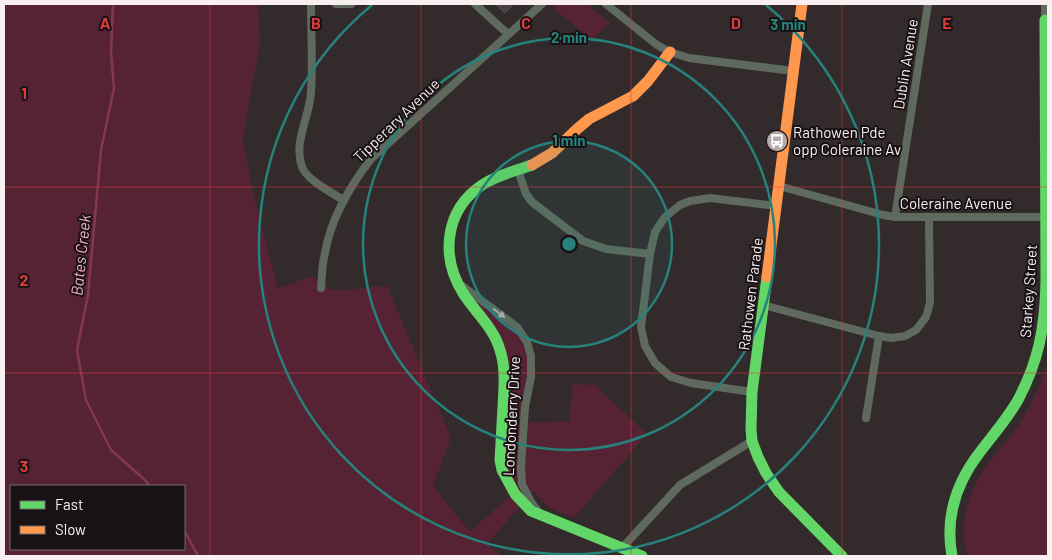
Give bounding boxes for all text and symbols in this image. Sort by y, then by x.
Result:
text: A [100,13,111,32]
text: B [311,13,321,32]
text: C [521,13,531,32]
text: D [731,13,741,32]
text: E [942,13,952,32]
text: 3 min [770,15,806,33]
street label: Dublin Avenue [889,17,921,111]
text: 2 min [551,28,587,46]
street label: Tipperary Avenue [349,74,443,166]
text: 1 [21,83,27,102]
place label: Rathowen Pde opp Coleraine Av [793,123,901,158]
bus stop icon: Rathowen Pde opp Coleraine Av [765,129,789,153]
text: 1 min [553,131,585,149]
street label: Coleraine Avenue [900,194,1012,212]
water label: Bates Creek [66,213,94,296]
centre of rings [560,235,578,253]
street label: Rathowen Parade [734,237,766,351]
street label: Starkey Street [1016,244,1040,338]
text: 2 [20,270,29,289]
one-way arrow [492,308,506,318]
street label: Londonderry Drive [499,356,523,476]
text: 3 [20,456,28,475]
legend [10,485,185,550]
text: Fast [55,495,83,513]
text: Slow [55,520,86,538]

